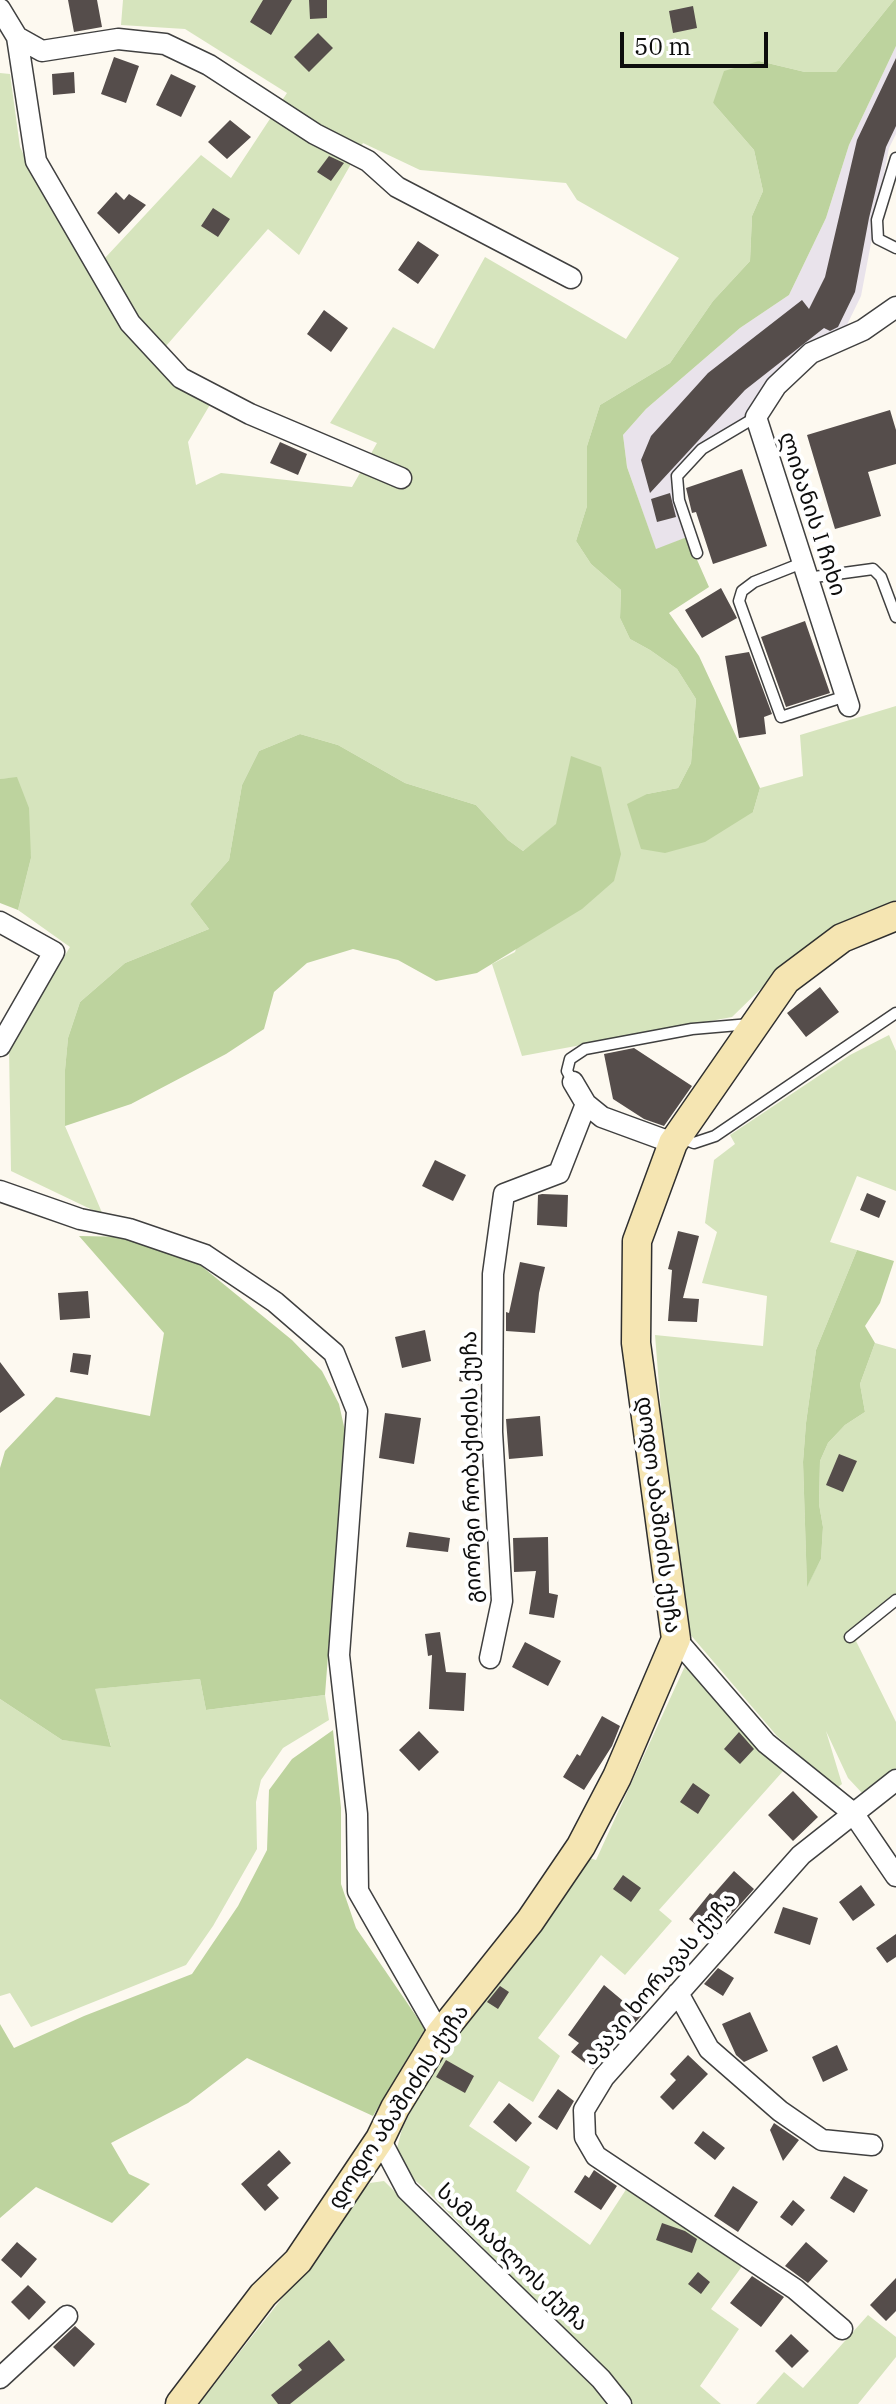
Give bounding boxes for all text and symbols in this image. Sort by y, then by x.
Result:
scale bar [624,16,772,66]
text: 50 m [634,30,691,62]
street label: ლიბანის I ჩიხი [773,429,851,599]
street label: გიორგი რობაქიძის ქუჩა [456,1331,488,1603]
street label: დოდო აბაშიძის ქუჩა [630,1395,686,1635]
street label: აკაკი ხორავას ქუჩა [577,1887,743,2071]
street label: დოდო აბაშიძის ქუჩა [323,2000,475,2214]
street label: სამაჩაბლოს ქუჩა [431,2179,593,2337]

